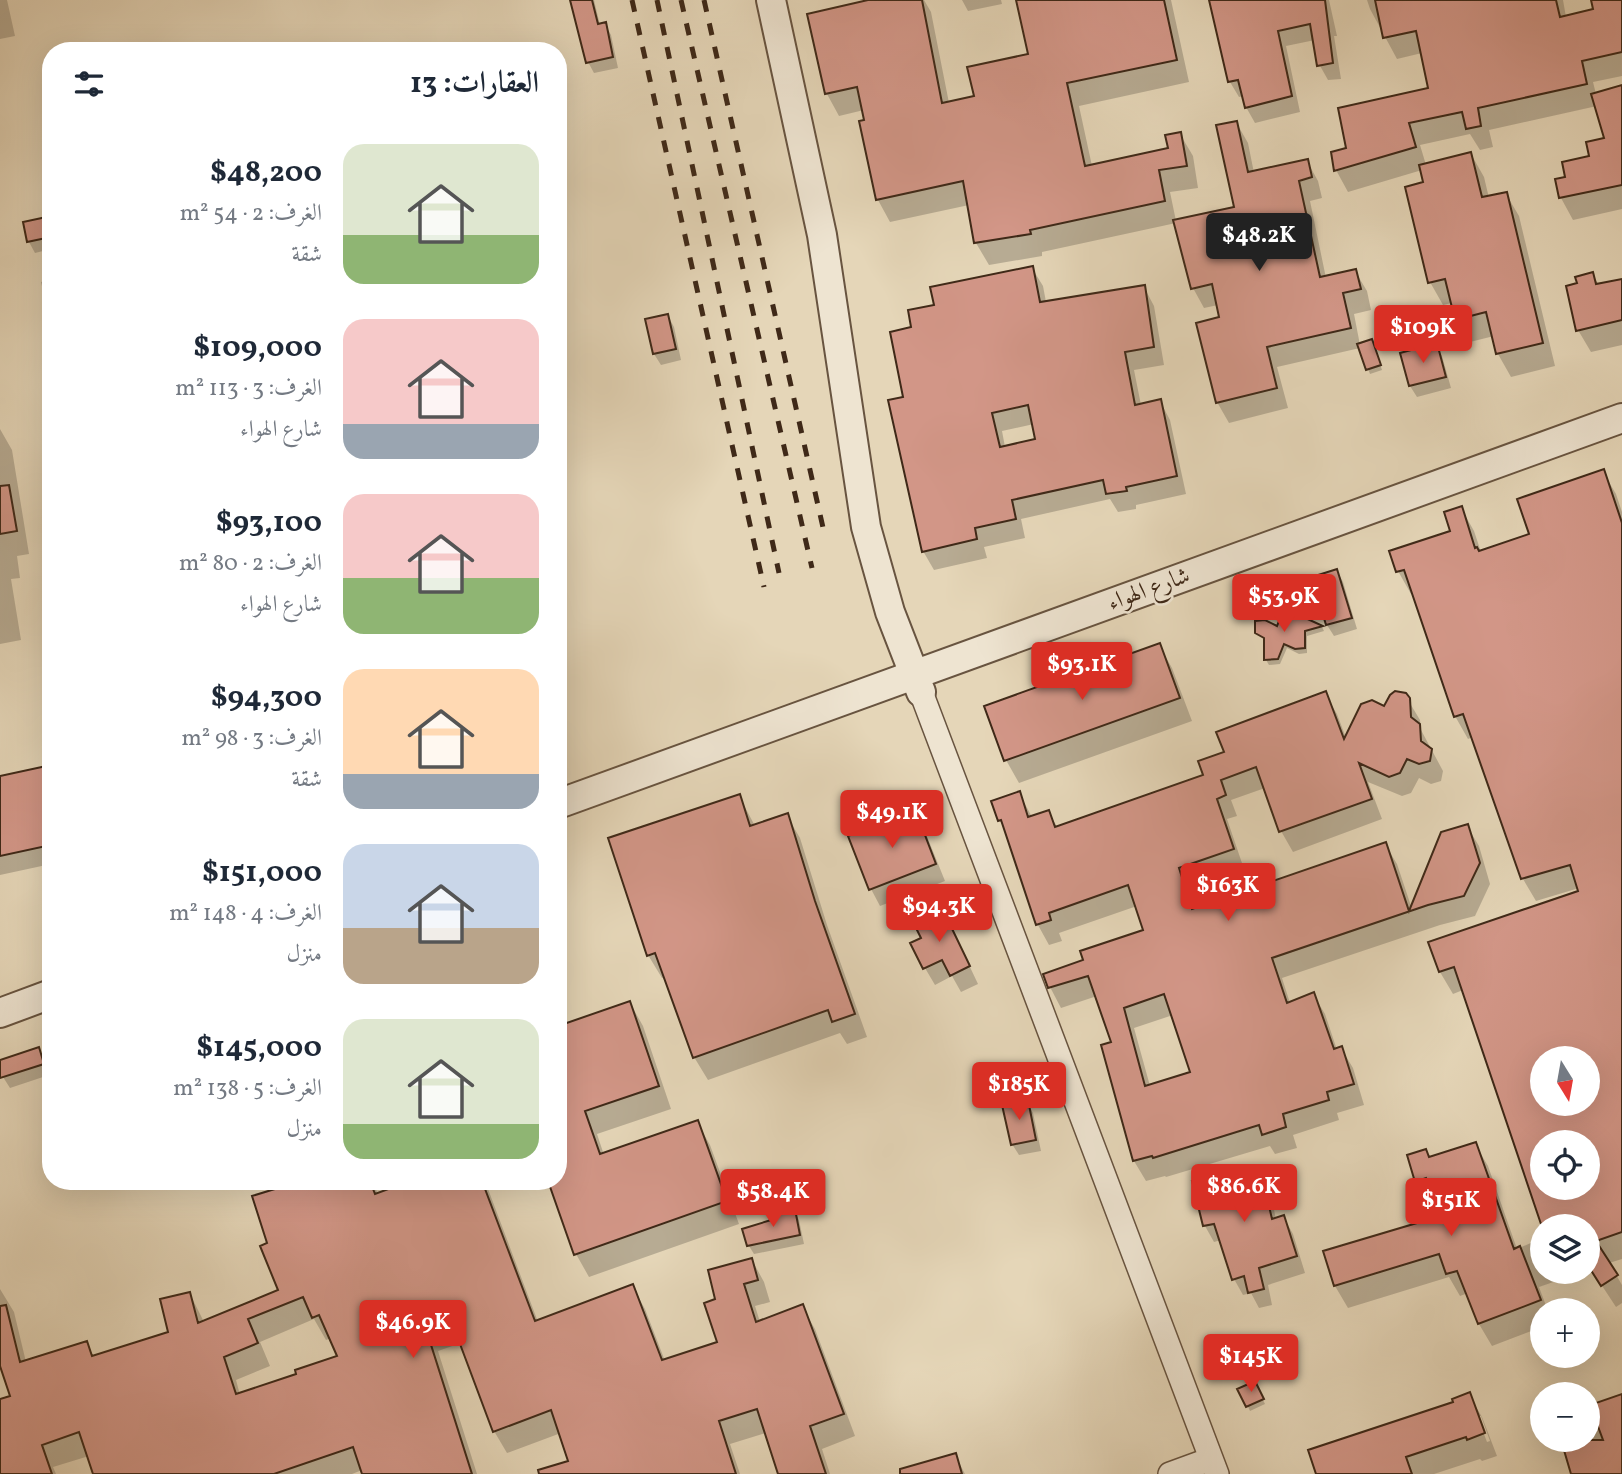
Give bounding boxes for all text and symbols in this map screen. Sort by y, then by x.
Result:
text: العقارات: 13 [410,63,539,105]
icon: filters [70,65,108,103]
text: $48,200 [210,152,322,194]
icon: home [399,172,483,256]
text: الغرف: 2 · 54 m² [180,198,322,230]
pin: $48.2K [1202,214,1316,273]
text: $48.2K [1222,220,1296,252]
text: شقة [292,239,322,271]
pin: $109K [1374,306,1472,365]
text: $109K [1390,312,1456,344]
text: $109,000 [193,327,322,369]
icon: home [399,347,483,431]
text: الغرف: 3 · 113 m² [175,373,322,405]
text: شارع الهواء [240,414,322,446]
text: $93,100 [216,502,322,544]
icon: home [399,522,483,606]
text: الغرف: 2 · 80 m² [179,548,322,580]
street label: شارع الهواء [1103,559,1195,622]
pin: $53.9K [1227,574,1341,634]
text: $53.9K [1248,581,1320,613]
text: شارع الهواء [240,589,322,621]
pin: $93.1K [1025,642,1139,702]
text: $93.1K [1047,649,1117,681]
text: $94,300 [211,677,322,719]
icon: home [399,697,483,781]
text: الغرف: 3 · 98 m² [181,723,322,755]
text: شقة [292,764,322,796]
pin: $49.1K [835,790,949,850]
text: $49.1K [856,797,928,829]
text: $151,000 [202,852,322,894]
pin: $163K [1179,864,1277,923]
text: $163K [1197,870,1259,902]
icon: home [399,872,483,956]
pin: $94.3K [882,884,996,944]
text: $94.3K [902,891,976,923]
text: الغرف: 4 · 148 m² [169,898,322,930]
text: منزل [287,939,322,971]
text: $145,000 [196,1027,322,1069]
north arrow [1530,1046,1600,1116]
map controls [1530,1046,1600,1452]
icon: home [399,1047,483,1131]
pin: $185K [970,1062,1068,1122]
text: $185K [988,1069,1050,1101]
text: الغرف: 5 · 138 m² [173,1073,322,1105]
text: منزل [287,1114,322,1146]
button: locate [1530,1130,1600,1200]
pin: $86.6K [1187,1164,1301,1224]
pin: $58.4K [716,1170,830,1229]
text: $86.6K [1207,1171,1281,1203]
text: $58.4K [736,1176,810,1208]
pin: $151K [1402,1178,1500,1238]
text: $151K [1421,1185,1481,1217]
button: layers [1530,1214,1600,1284]
button: + [1530,1298,1600,1368]
pin: $46.9K [356,1300,470,1360]
text: $46.9K [375,1307,451,1339]
pin: $145K [1202,1334,1300,1394]
text: $145K [1219,1341,1283,1373]
button: − [1530,1382,1600,1452]

